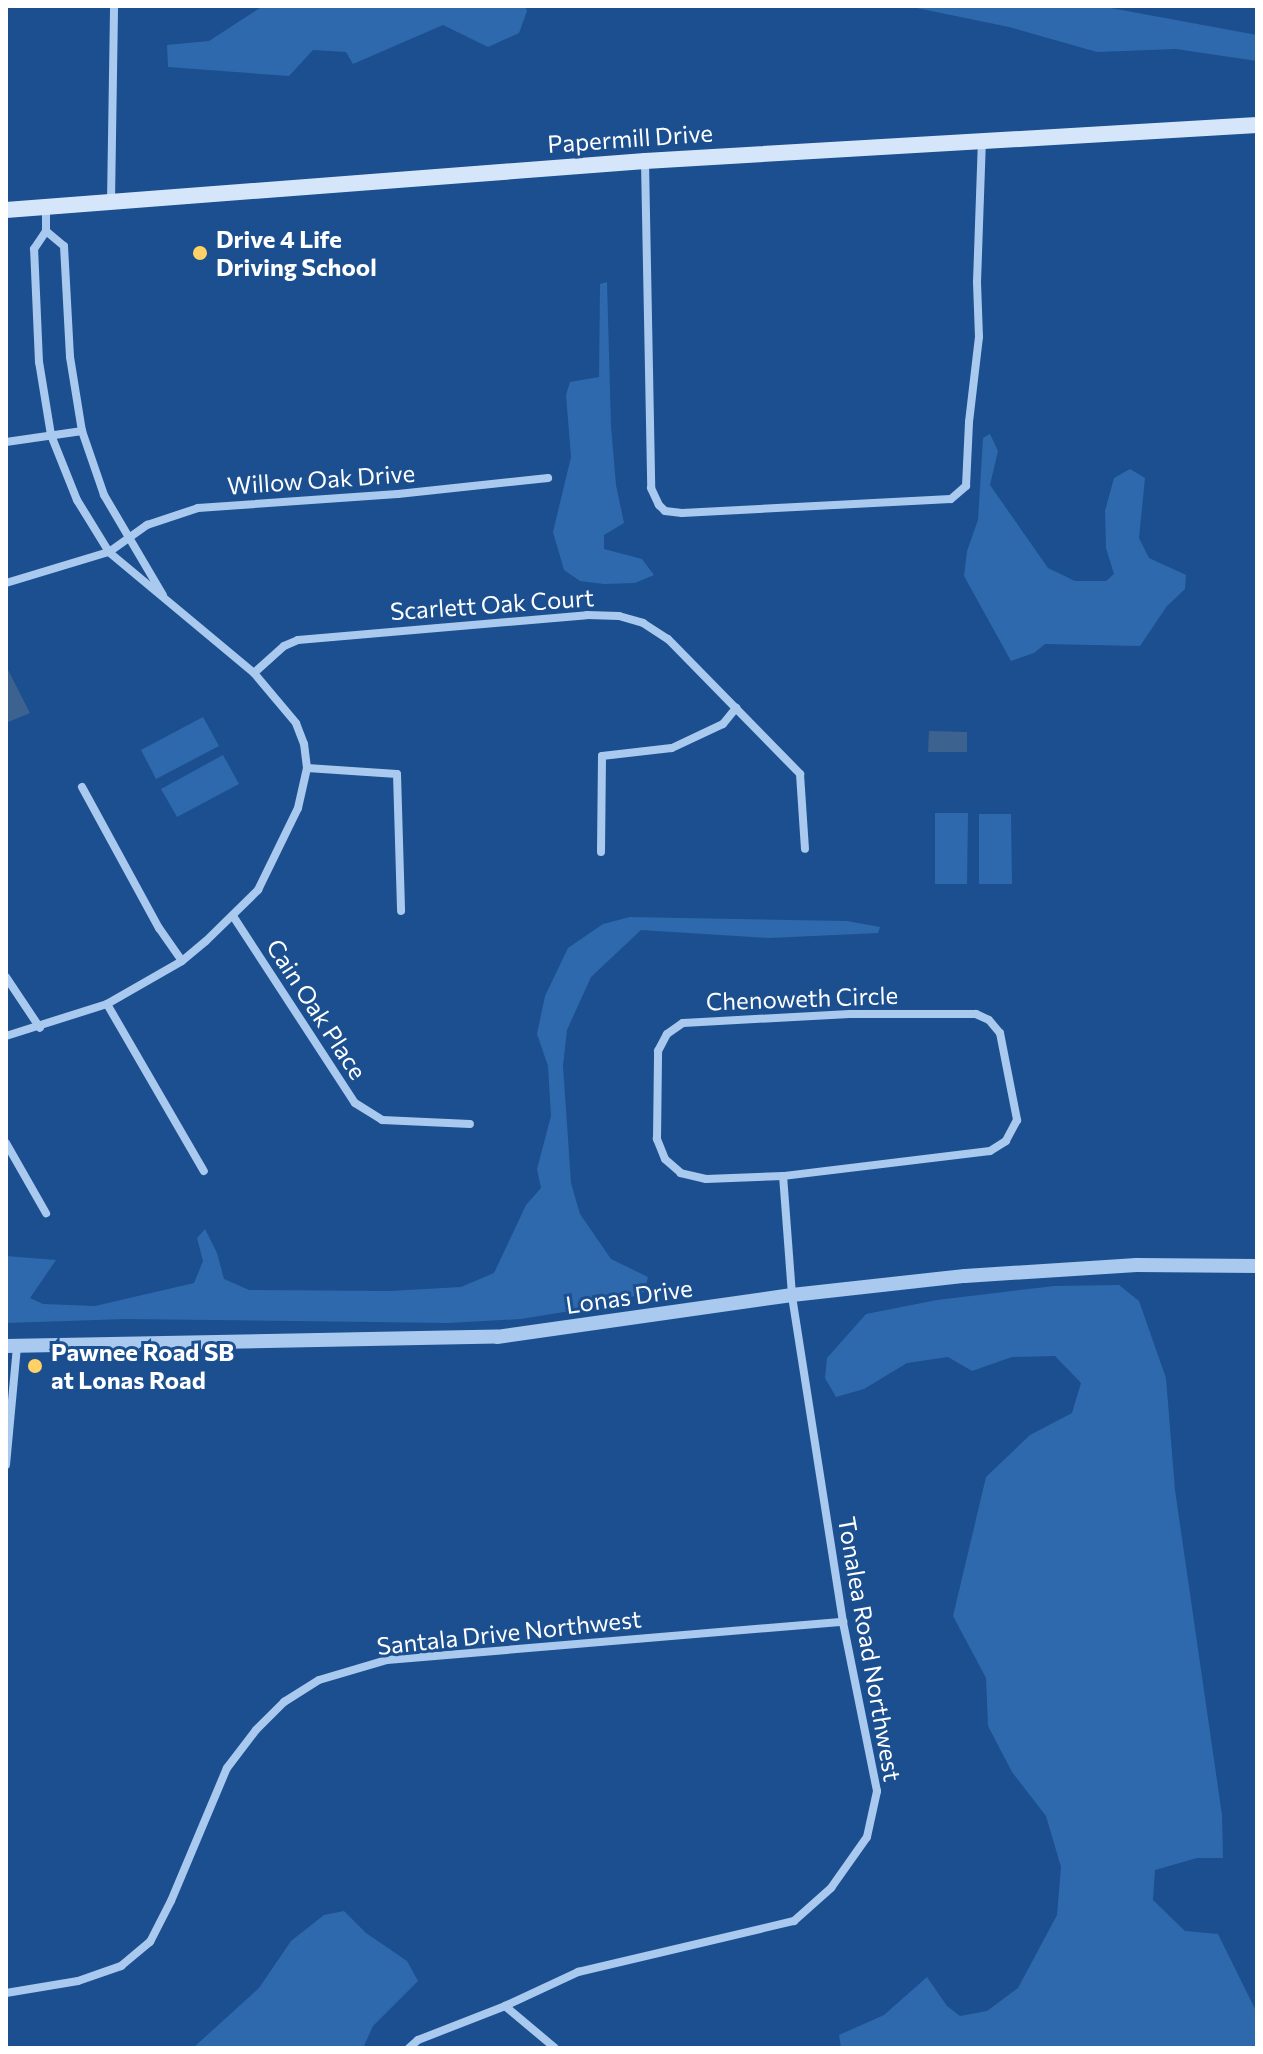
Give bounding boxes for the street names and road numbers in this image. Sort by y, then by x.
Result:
street label: Papermill Drive [546,118,714,158]
street label: Willow Oak Drive [226,458,416,500]
street label: Scarlett Oak Court [389,583,595,625]
street label: Cain Oak Place [261,933,373,1085]
street label: Chenoweth Circle [705,980,899,1016]
street label: Lonas Drive [564,1273,694,1319]
street label: Tonalea Road Northwest [833,1514,907,1784]
street label: Santala Drive Northwest [375,1604,643,1660]

